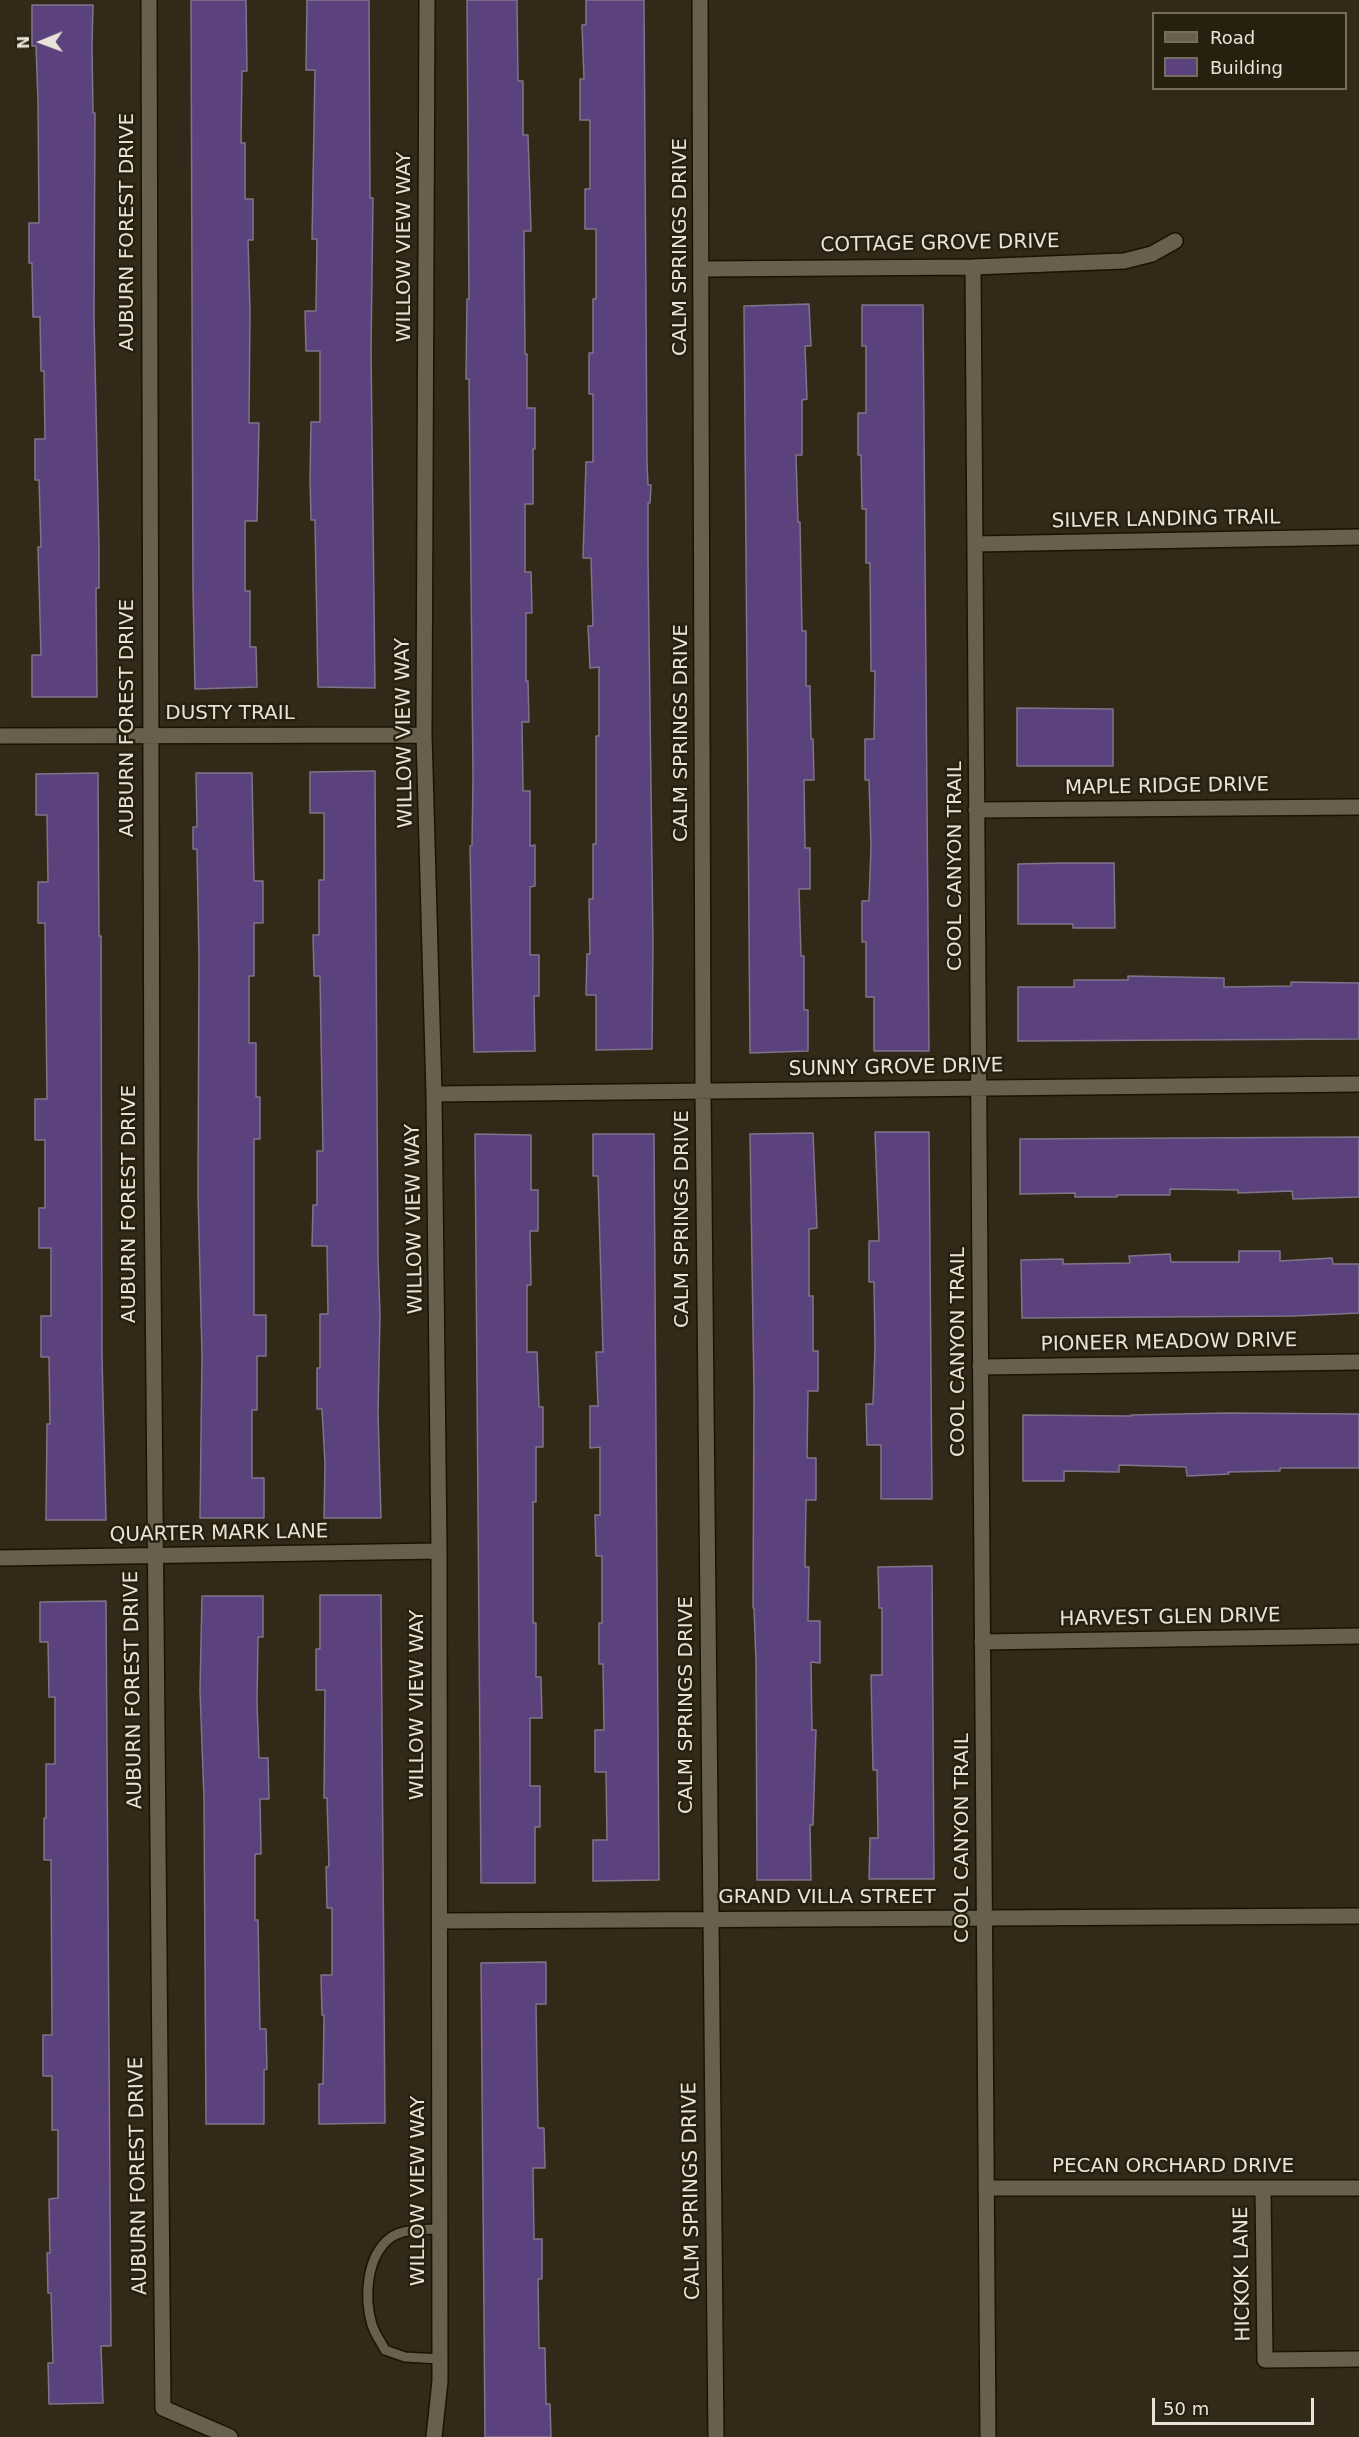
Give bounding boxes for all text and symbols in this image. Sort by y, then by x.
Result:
north arrow [12,12,72,72]
legend [1152,12,1347,90]
text: Road [1210,27,1255,48]
text: N [14,35,33,49]
text: Building [1210,57,1283,78]
street label: AUBURN FOREST DRIVE [116,113,140,351]
street label: CALM SPRINGS DRIVE [669,138,693,356]
street label: WILLOW VIEW WAY [393,152,417,342]
street label: COTTAGE GROVE DRIVE [820,230,1060,258]
street label: SILVER LANDING TRAIL [1052,506,1280,534]
street label: AUBURN FOREST DRIVE [116,599,140,837]
street label: CALM SPRINGS DRIVE [670,624,694,842]
street label: WILLOW VIEW WAY [391,638,419,828]
street label: DUSTY TRAIL [165,702,295,726]
street label: COOL CANYON TRAIL [944,761,968,971]
street label: MAPLE RIDGE DRIVE [1065,773,1269,801]
street label: SUNNY GROVE DRIVE [788,1054,1004,1082]
street label: AUBURN FOREST DRIVE [118,1085,142,1323]
street label: CALM SPRINGS DRIVE [671,1110,695,1328]
street label: WILLOW VIEW WAY [401,1124,429,1314]
street label: COOL CANYON TRAIL [947,1247,971,1457]
street label: PIONEER MEADOW DRIVE [1041,1329,1297,1357]
street label: QUARTER MARK LANE [109,1520,329,1548]
street label: AUBURN FOREST DRIVE [120,1571,148,1809]
street label: CALM SPRINGS DRIVE [675,1596,699,1814]
street label: HARVEST GLEN DRIVE [1059,1604,1281,1632]
street label: WILLOW VIEW WAY [406,1610,430,1800]
street label: COOL CANYON TRAIL [951,1733,975,1943]
street label: GRAND VILLA STREET [718,1886,936,1910]
street label: AUBURN FOREST DRIVE [125,2057,153,2295]
street label: CALM SPRINGS DRIVE [678,2082,706,2300]
street label: WILLOW VIEW WAY [407,2096,431,2286]
street label: PECAN ORCHARD DRIVE [1052,2155,1294,2179]
street label: HICKOK LANE [1230,2206,1256,2342]
scale bar [1155,2386,1317,2424]
text: 50 m [1163,2398,1209,2419]

